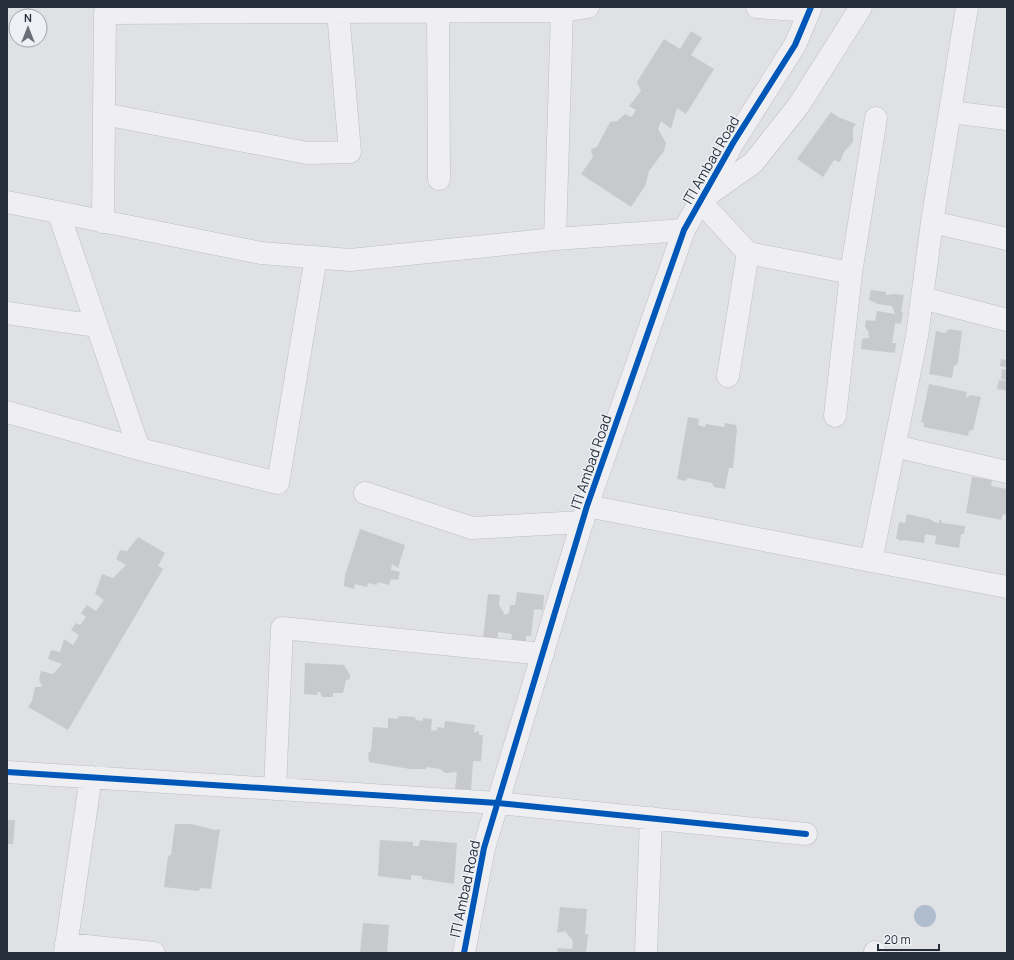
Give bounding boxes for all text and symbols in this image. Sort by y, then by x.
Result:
north arrow [8,8,48,48]
text: N [24,10,32,25]
street label: ITI Ambad Road [678,112,743,207]
street label: ITI Ambad Road [565,412,616,512]
street label: ITI Ambad Road [445,839,484,939]
scale bar [878,926,939,952]
text: 20 m [884,931,911,948]

